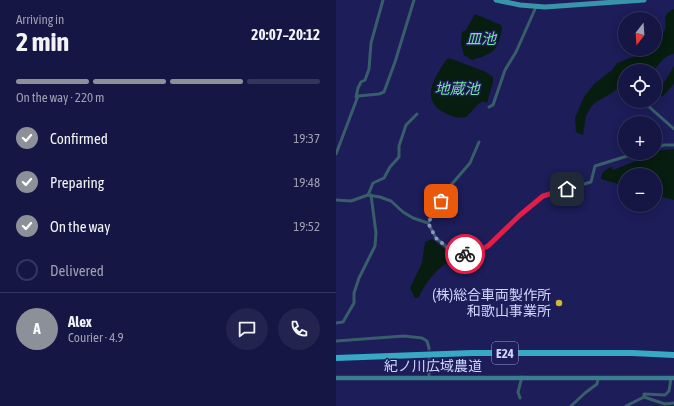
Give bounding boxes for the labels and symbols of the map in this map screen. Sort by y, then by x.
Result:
north arrow [618,12,662,56]
water label: 皿池 [466,30,498,47]
water label: 地蔵池 [434,80,481,97]
pin [550,172,584,206]
pin [424,184,458,218]
courier [445,234,485,274]
place label: (株)総合車両製作所 和歌山事業所 [432,287,551,319]
marker: (株)総合車両製作所 和歌山事業所 [554,298,564,308]
road number: E24 [492,342,518,364]
street label: 紀ノ川広域農道 [384,358,482,374]

